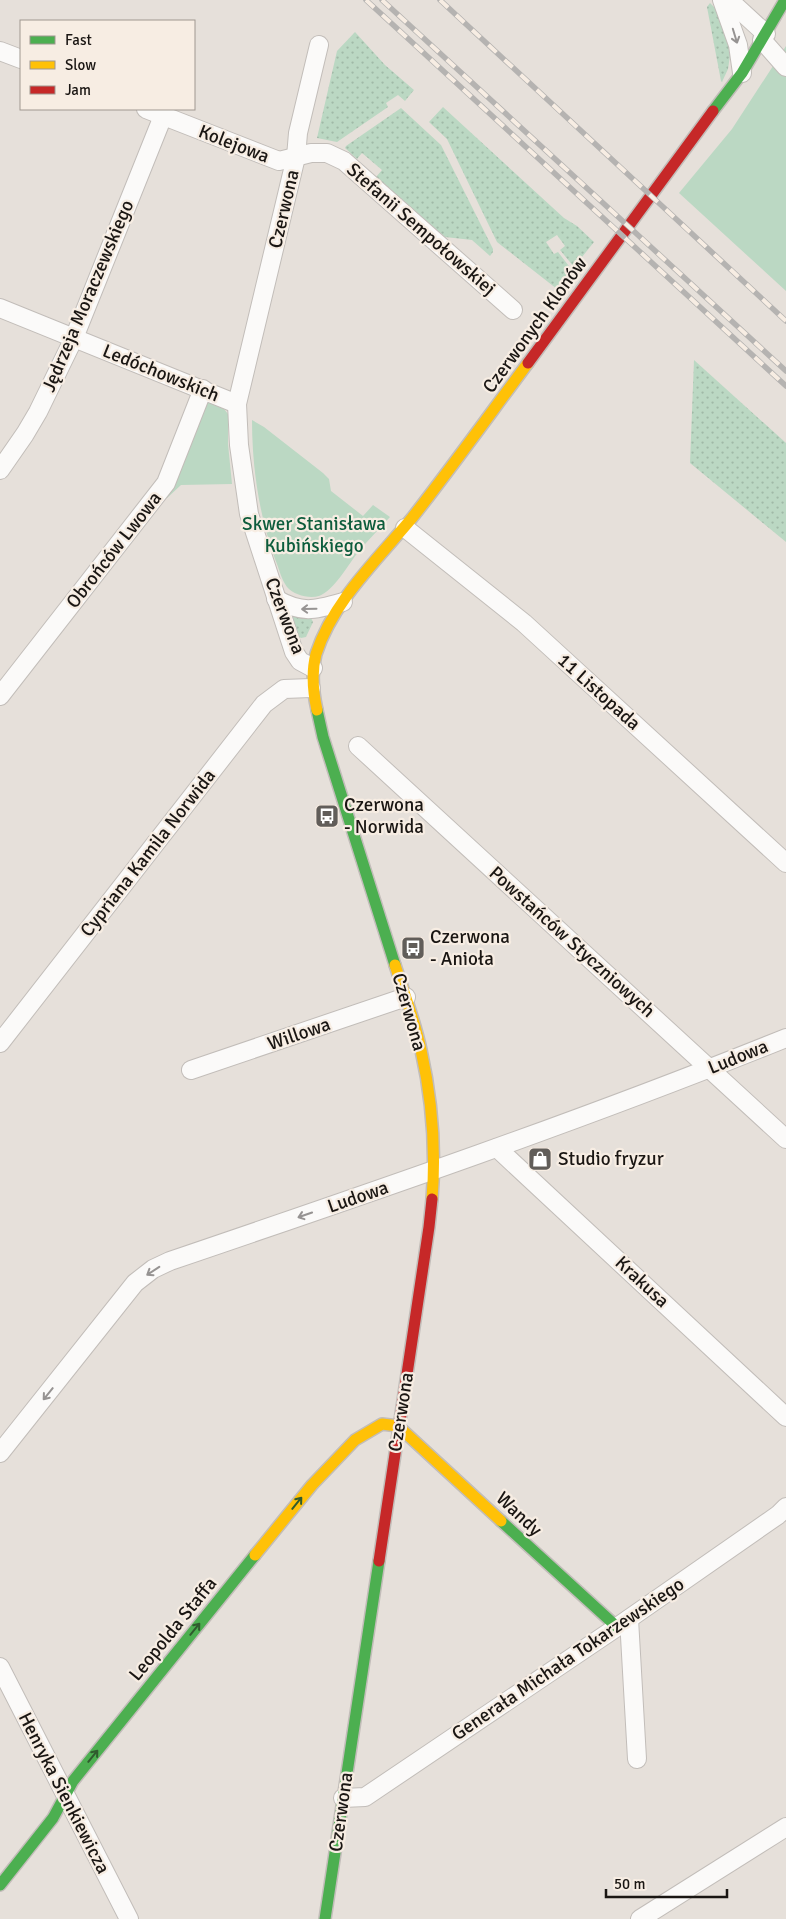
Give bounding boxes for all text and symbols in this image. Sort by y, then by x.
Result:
legend [20,20,195,110]
one-way arrow [731,27,741,43]
text: Fast [65,31,92,49]
text: Slow [65,56,96,74]
text: Jam [65,81,91,99]
street label: Kolejowa [195,120,273,168]
street label: Stefanii Sempołowskiej [341,158,501,300]
street label: Czerwona [263,167,305,251]
street label: Jędrzeja Moraczewskiego [37,196,139,396]
street label: Czerwonych Klonów [478,252,593,398]
street label: Ledóchowskich [99,339,223,407]
street label: Obrońców Lwowa [61,487,167,613]
park label: Skwer Stanisława Kubińskiego [242,512,386,558]
street label: Czerwona [259,574,311,658]
one-way arrow [301,604,317,614]
street label: 11 Listopada [553,648,645,736]
street label: Cypriana Kamila Norwida [75,764,221,942]
place label: Czerwona - Norwida [344,793,424,839]
bus stop icon: Czerwona - Norwida [314,803,340,829]
street label: Powstańców Styczniowych [484,861,660,1023]
place label: Czerwona - Anioła [430,925,510,971]
bus stop icon: Czerwona - Anioła [400,935,426,961]
street label: Czerwona [386,970,432,1054]
street label: Willowa [264,1012,334,1056]
street label: Ludowa [704,1034,772,1080]
shop icon: Studio fryzur [527,1146,553,1172]
place label: Studio fryzur [558,1147,664,1171]
street label: Ludowa [324,1175,392,1219]
one-way arrow [298,1211,313,1220]
street label: Krakusa [610,1251,674,1313]
one-way arrow [146,1265,160,1276]
street label: Czerwona [383,1371,419,1453]
one-way arrow [42,1387,53,1400]
street label: Wandy [491,1487,547,1541]
one-way arrow [292,1497,303,1510]
street label: Leopolda Staffa [124,1572,222,1686]
street label: Generała Michała Tokarzewskiego [447,1572,689,1746]
one-way arrow [190,1623,201,1636]
street label: Henryka Sienkiewicza [13,1708,115,1878]
one-way arrow [88,1750,99,1763]
street label: Czerwona [324,1771,358,1853]
scale bar [606,1866,727,1898]
text: 50 m [614,1875,645,1893]

